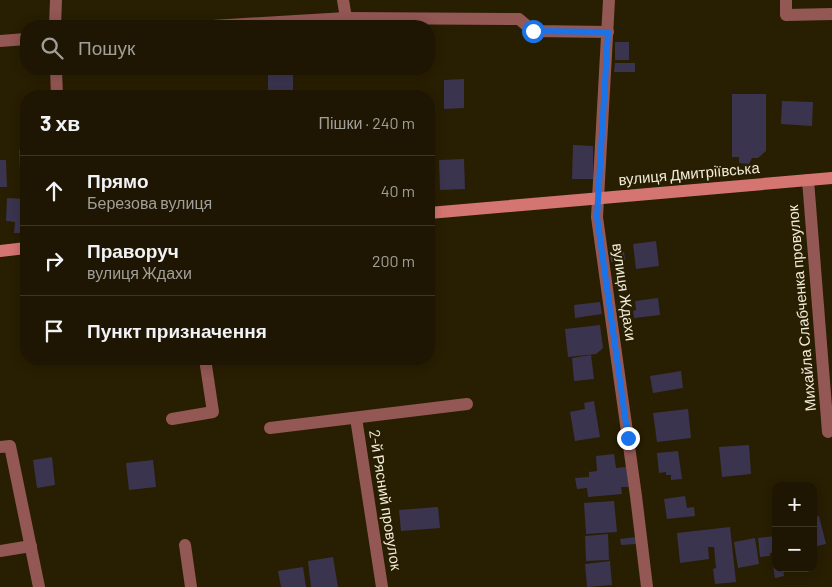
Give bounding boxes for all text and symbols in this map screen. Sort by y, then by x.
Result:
search box [20,20,435,75]
route start [522,20,545,43]
icon: search [38,34,66,62]
text: Пошук [78,36,135,59]
text: 3 хв [40,110,80,135]
text: Пішки · 240 m [319,113,415,132]
street label: вулиця Дмитріївська [618,158,761,188]
text: Прямо [87,169,149,192]
icon: ahead [40,177,68,205]
text: 40 m [381,181,415,200]
text: Березова вулиця [87,193,212,212]
street label: Михайла Слабченка провулок [783,204,819,412]
text: Праворуч [87,239,179,262]
street label: вулиця Ждахи [609,242,641,342]
icon: right [40,247,68,275]
text: 200 m [372,251,415,270]
text: вулиця Ждахи [87,263,192,282]
icon: arrive [40,317,68,345]
text: Пункт призначення [87,319,267,342]
route end [617,427,640,450]
street label: 2-й Рясний провулок [366,428,406,572]
map controls [772,482,817,572]
button: + [772,482,817,527]
button: − [772,527,817,572]

